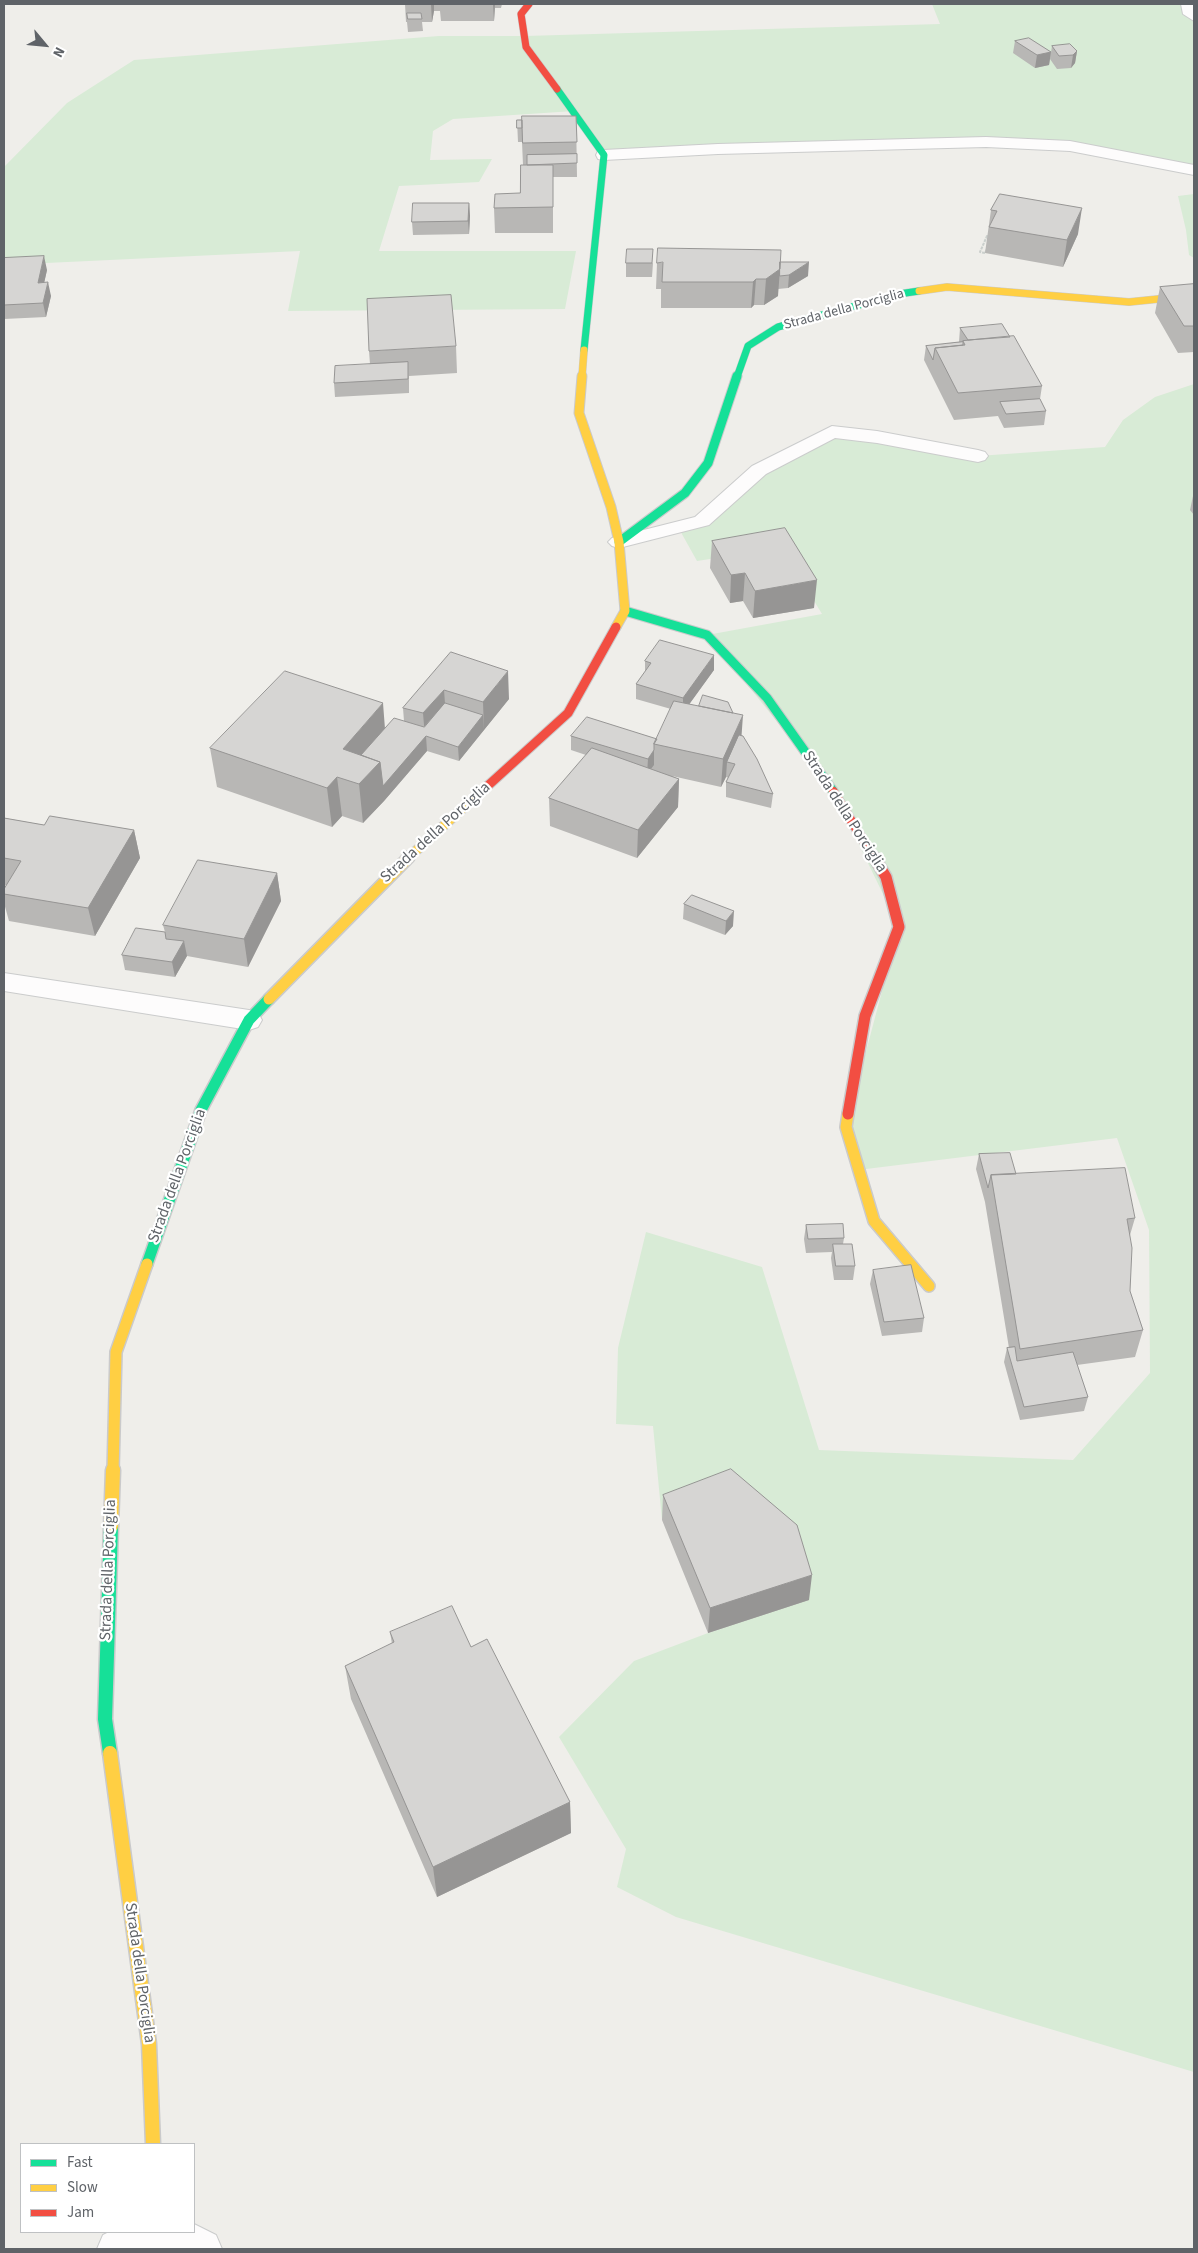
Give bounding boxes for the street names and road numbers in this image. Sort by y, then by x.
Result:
street label: Strada della Porciglia [782,286,906,334]
street label: Strada della Porciglia [797,748,891,876]
street label: Strada della Porciglia [377,779,495,887]
street label: Strada della Porciglia [145,1106,211,1246]
street label: Strada della Porciglia [97,1499,121,1641]
street label: Strada della Porciglia [120,1902,158,2044]

